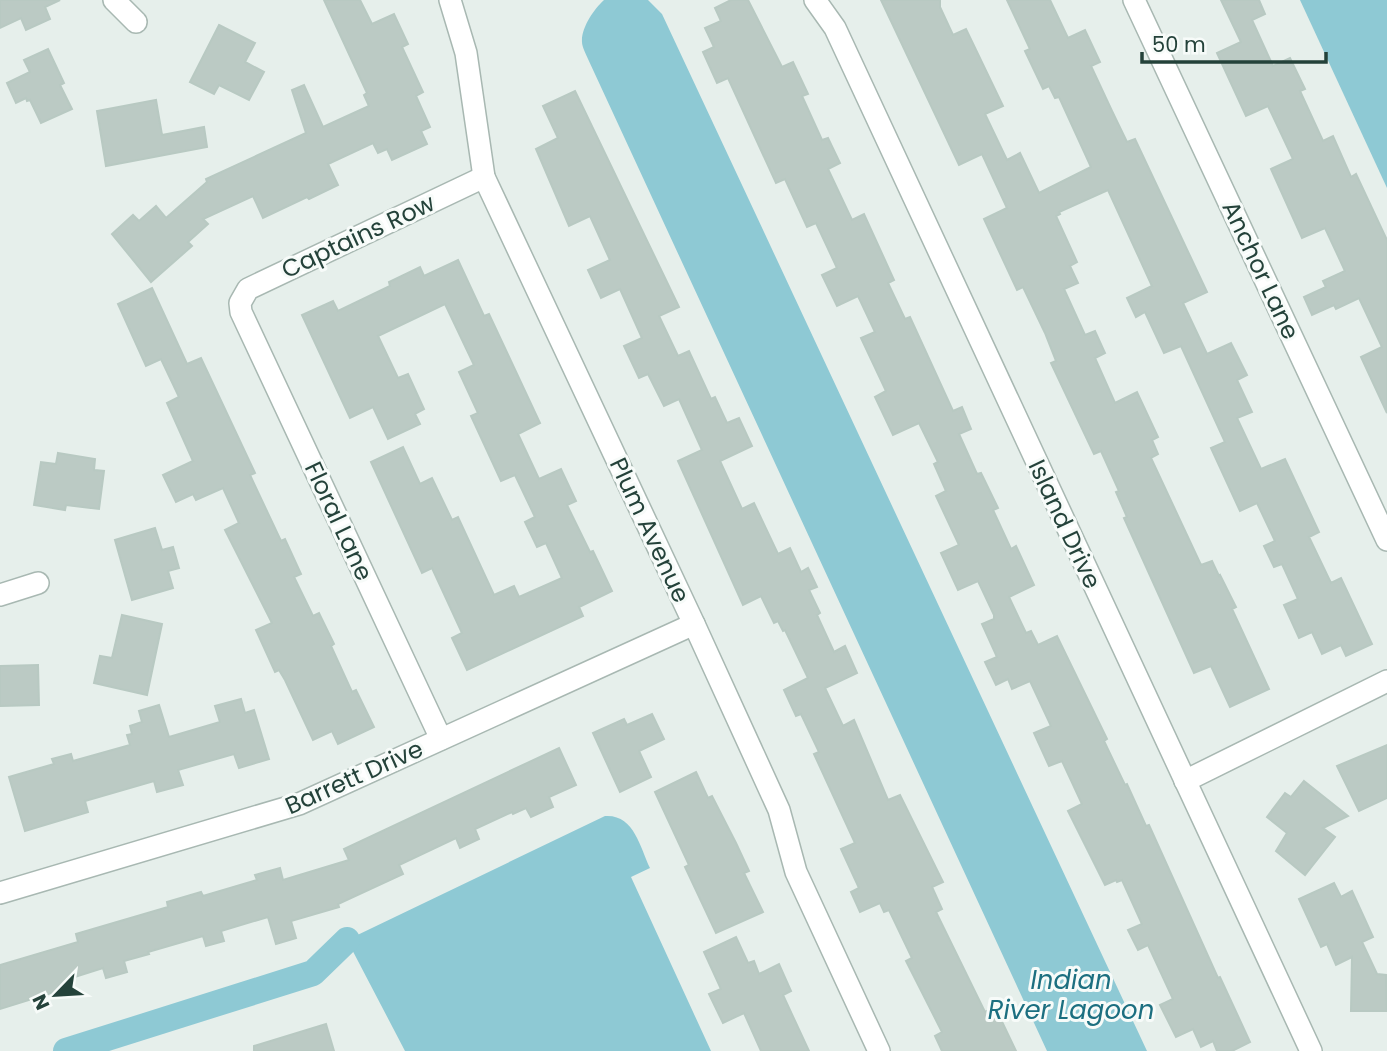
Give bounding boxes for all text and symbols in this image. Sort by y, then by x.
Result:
scale bar [1142,21,1326,65]
text: 50 m [1152,30,1206,59]
street label: Captains Row [276,186,440,286]
street label: Anchor Lane [1215,195,1307,345]
street label: Plum Avenue [602,452,698,608]
street label: Island Drive [1021,454,1109,594]
street label: Floral Lane [297,456,381,586]
street label: Barrett Drive [280,732,428,822]
north arrow [21,960,91,1030]
water label: Indian River Lagoon [988,962,1154,1028]
text: N [26,990,56,1014]

